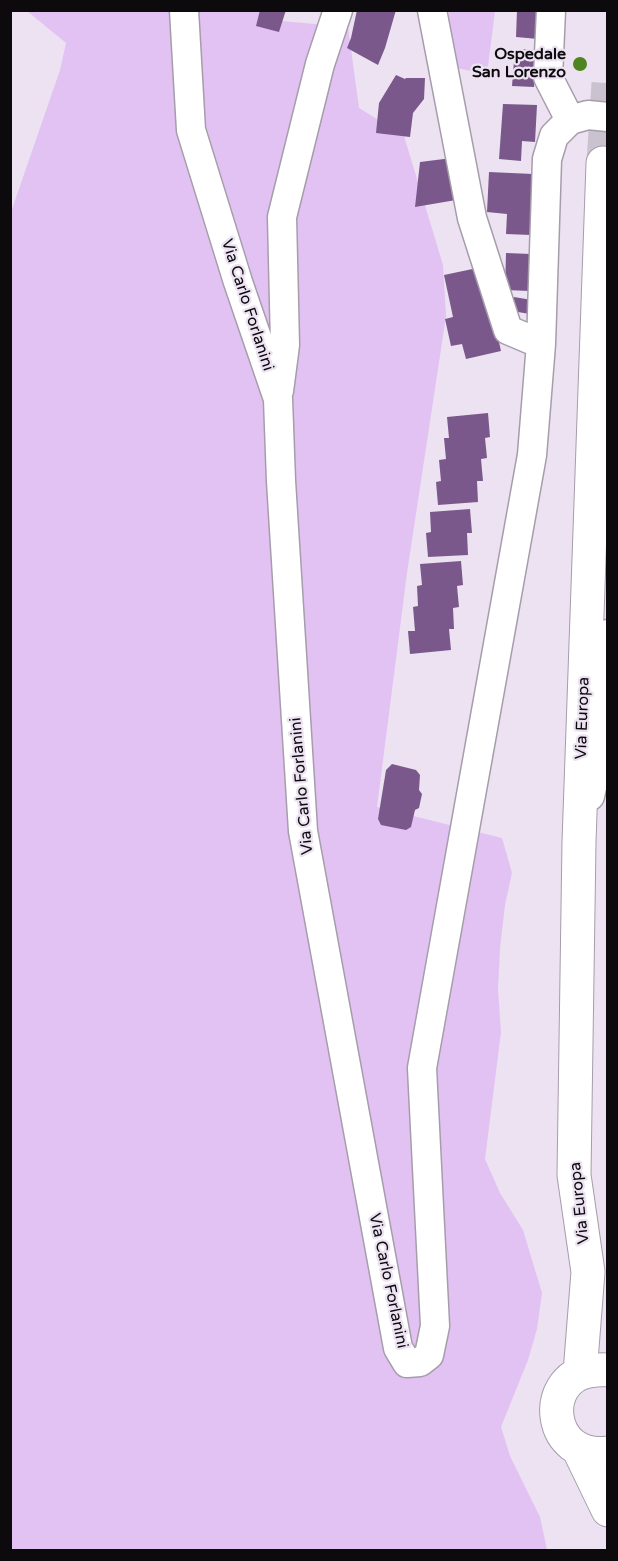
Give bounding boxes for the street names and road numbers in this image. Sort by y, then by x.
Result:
street label: Via Carlo Forlanini [217,237,277,373]
street label: Via Europa [572,676,594,760]
street label: Via Carlo Forlanini [286,717,318,855]
street label: Via Europa [566,1161,594,1245]
street label: Via Carlo Forlanini [364,1212,412,1350]

